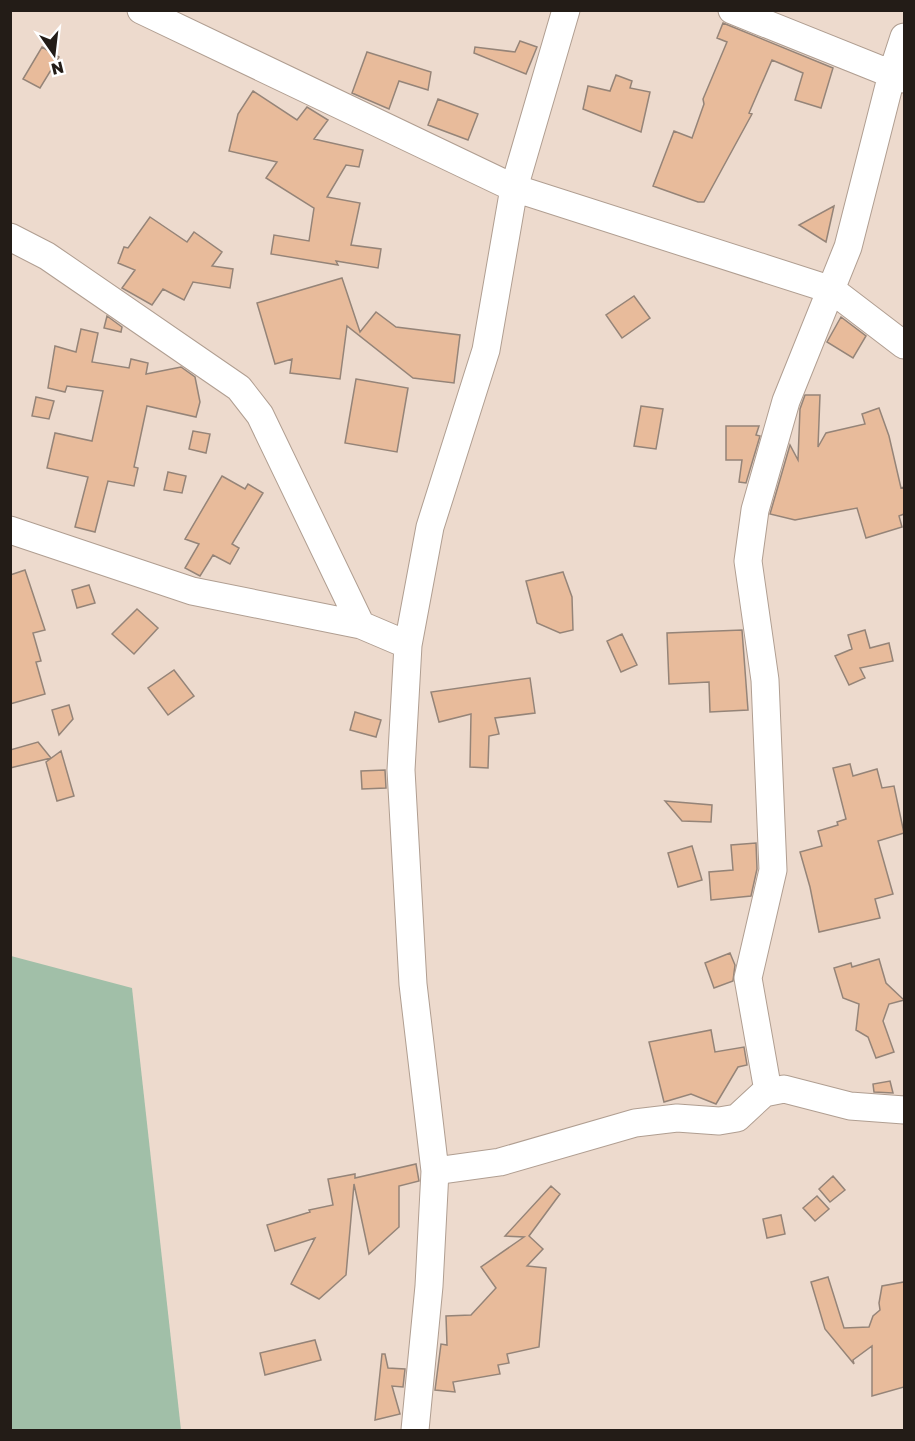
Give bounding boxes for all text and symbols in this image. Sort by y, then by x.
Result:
north arrow [24,24,84,84]
text: N [49,57,66,80]

